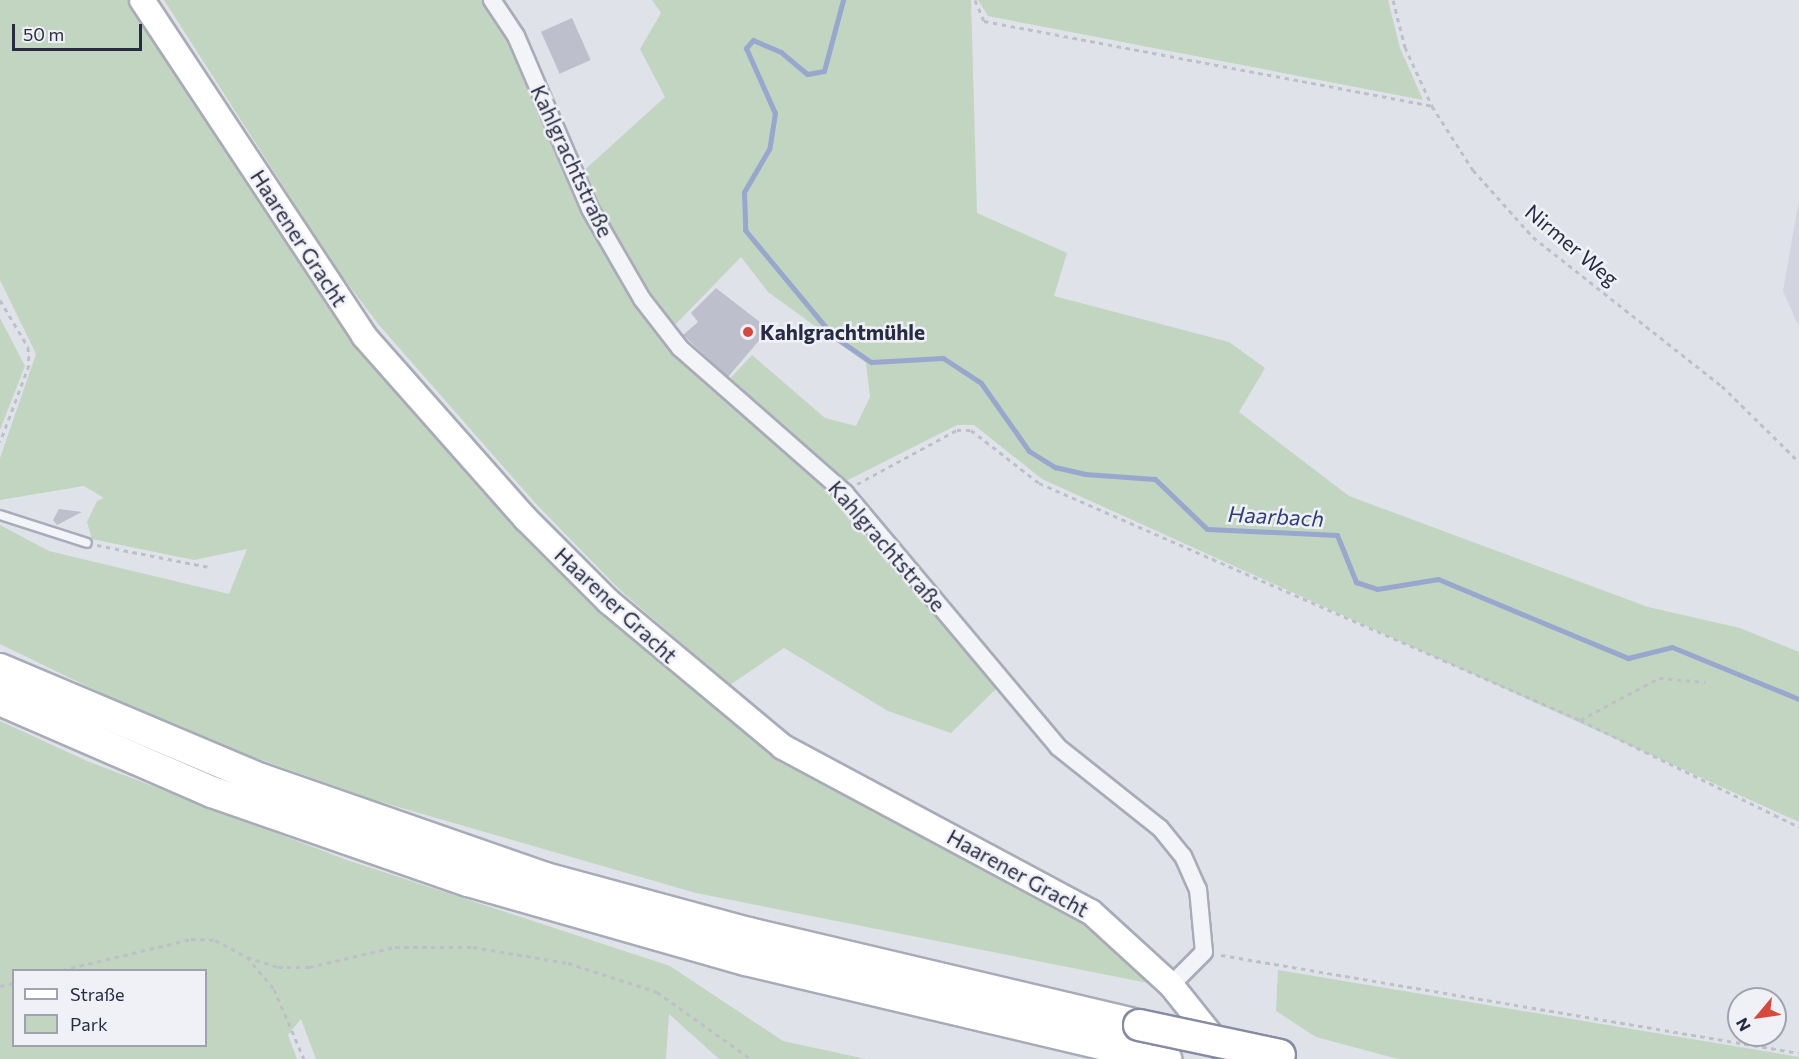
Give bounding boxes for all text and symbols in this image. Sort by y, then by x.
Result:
scale bar [15,12,146,50]
text: 50 m [23,23,64,45]
street label: Kahlgrachtstraße [526,81,618,241]
street label: Haarener Gracht [245,165,353,311]
street label: Nirmer Weg [1520,199,1624,291]
place label: Kahlgrachtmühle [760,319,925,345]
marker: Kahlgrachtmühle [741,325,755,339]
street label: Kahlgrachtstraße [823,475,951,617]
water label: Haarbach [1227,500,1325,532]
street label: Haarener Gracht [550,542,682,668]
street label: Haarener Gracht [943,824,1093,922]
legend [12,969,207,1047]
text: Straße [70,983,125,1005]
north arrow [1727,987,1787,1047]
text: Park [70,1013,108,1035]
text: N [1731,1015,1754,1035]

